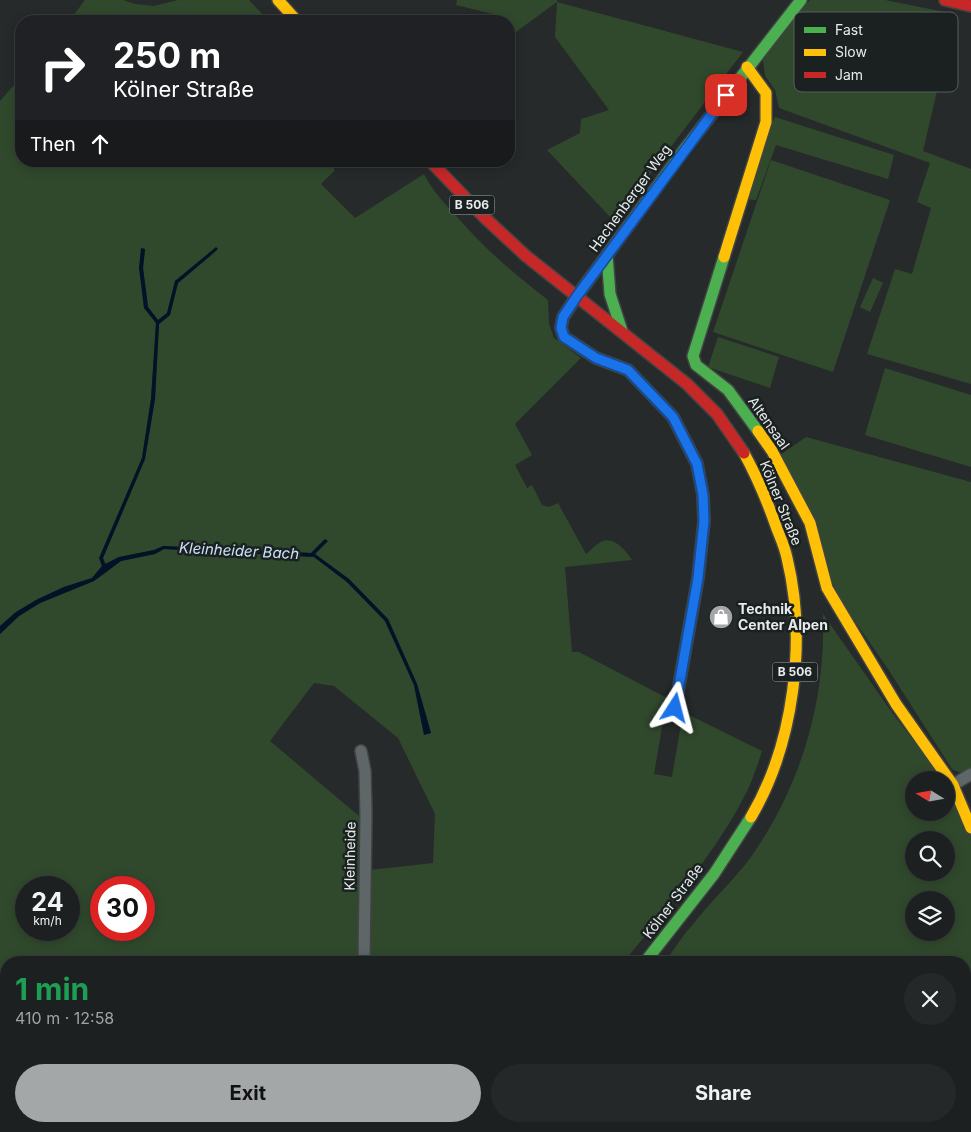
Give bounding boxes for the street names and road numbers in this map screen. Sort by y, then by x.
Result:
street label: Hachenberger Weg [585,141,674,255]
road number: B 506 [450,196,494,214]
street label: Altensaal [745,393,794,452]
street label: Kölner Straße [757,458,806,548]
road number: B 506 [772,662,818,682]
street label: Kleinheide [340,821,359,891]
street label: Kölner Straße [639,860,706,942]

